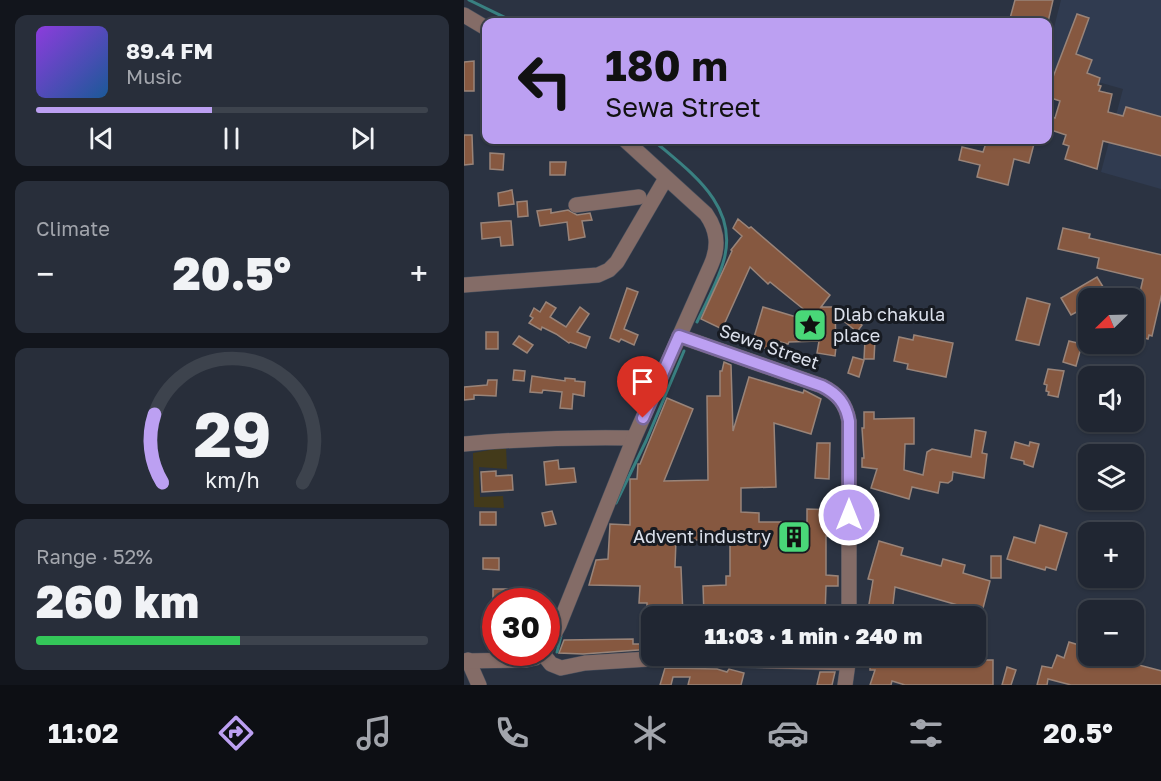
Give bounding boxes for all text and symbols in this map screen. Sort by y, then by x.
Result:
text: 89.4 FM [126,37,213,64]
text: 180 m [605,40,728,90]
icon: left [506,42,584,120]
text: Music [126,64,182,88]
text: Sewa Street [605,91,761,123]
icon: previous [85,122,118,155]
icon: pause [215,122,248,155]
icon: next [346,122,379,155]
text: Climate [36,216,110,240]
text: 20.5° [173,246,291,300]
text: − [36,254,54,293]
text: + [410,254,428,293]
north arrow [1078,288,1144,354]
map controls [1078,288,1144,666]
place label: Dlab chakula place [833,303,945,346]
place icon: Dlab chakula place [792,307,828,343]
street label: Sewa Street [717,319,822,373]
pin [617,356,668,418]
icon: arrive [626,365,659,398]
button: sound [1078,366,1144,432]
text: 29 [193,396,271,471]
button: layers [1078,444,1144,510]
text: km/h [205,467,259,493]
position arrow [817,483,881,547]
building icon: Advent industry [776,519,812,555]
button: + [1078,522,1144,588]
place label: Advent industry [633,525,771,547]
text: Range · 52% [36,544,153,568]
text: 260 km [36,574,199,628]
speed limit sign: 30 [482,588,560,666]
button: − [1078,600,1144,666]
text: 11:03 · 1 min · 240 m [704,622,923,649]
icon: directions [215,712,257,754]
icon: music [353,712,395,754]
icon: phone [491,712,533,754]
icon: climate [629,712,671,754]
icon: car [767,712,809,754]
icon: filters [905,712,947,754]
text: 11:02 [48,717,119,749]
text: 20.5° [1043,717,1113,749]

